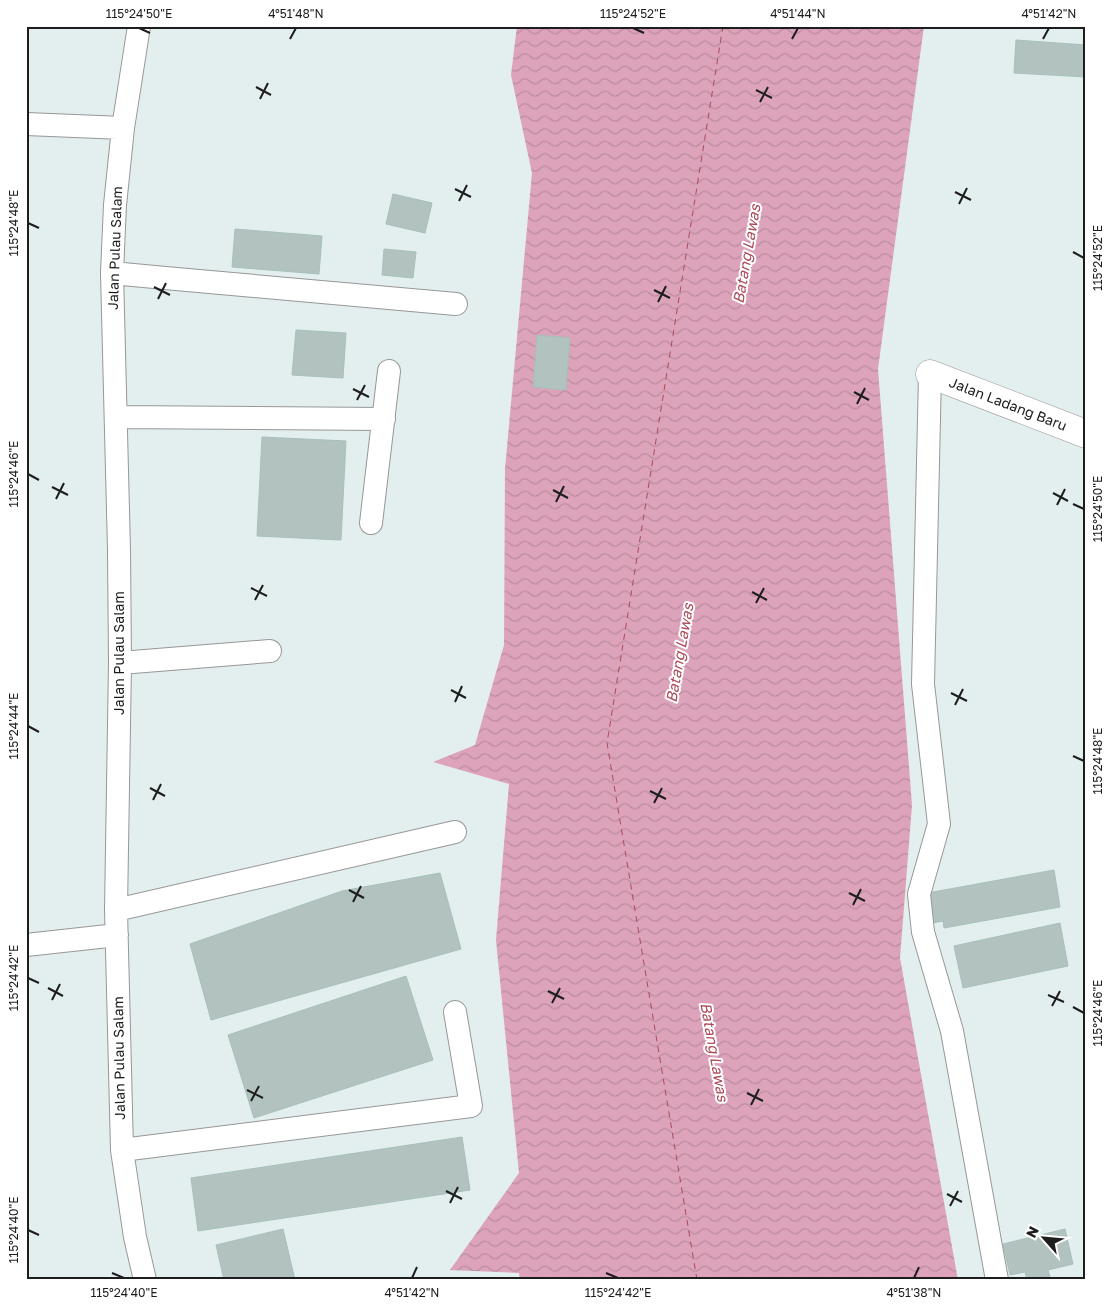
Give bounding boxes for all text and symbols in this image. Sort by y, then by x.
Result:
text: 115°24'50"E [106,6,172,21]
text: 4°51'48"N [268,6,324,21]
text: 115°24'52"E [600,6,666,21]
text: 4°51'44"N [770,6,826,21]
text: 4°51'42"N [1022,6,1076,21]
street label: Jalan Pulau Salam [104,186,125,310]
text: 115°24'48"E [6,190,21,256]
water label: Batang Lawas [728,202,765,305]
text: 115°24'52"E [1090,225,1105,291]
street label: Jalan Ladang Baru [947,373,1069,434]
text: 115°24'46"E [6,441,21,507]
text: 115°24'50"E [1090,476,1105,542]
street label: Jalan Pulau Salam [110,591,127,715]
water label: Batang Lawas [661,601,698,704]
text: 115°24'44"E [6,693,21,759]
text: 115°24'48"E [1090,728,1105,794]
text: 115°24'42"E [6,945,21,1011]
text: 115°24'46"E [1090,980,1105,1046]
street label: Jalan Pulau Salam [109,996,128,1120]
water label: Batang Lawas [696,1001,733,1104]
text: 115°24'40"E [6,1197,21,1263]
north arrow [1020,1214,1070,1264]
text: N [1022,1223,1042,1240]
text: 115°24'40"E [91,1285,157,1300]
text: 4°51'42"N [385,1285,439,1300]
text: 115°24'42"E [585,1285,651,1300]
text: 4°51'38"N [887,1285,941,1300]

